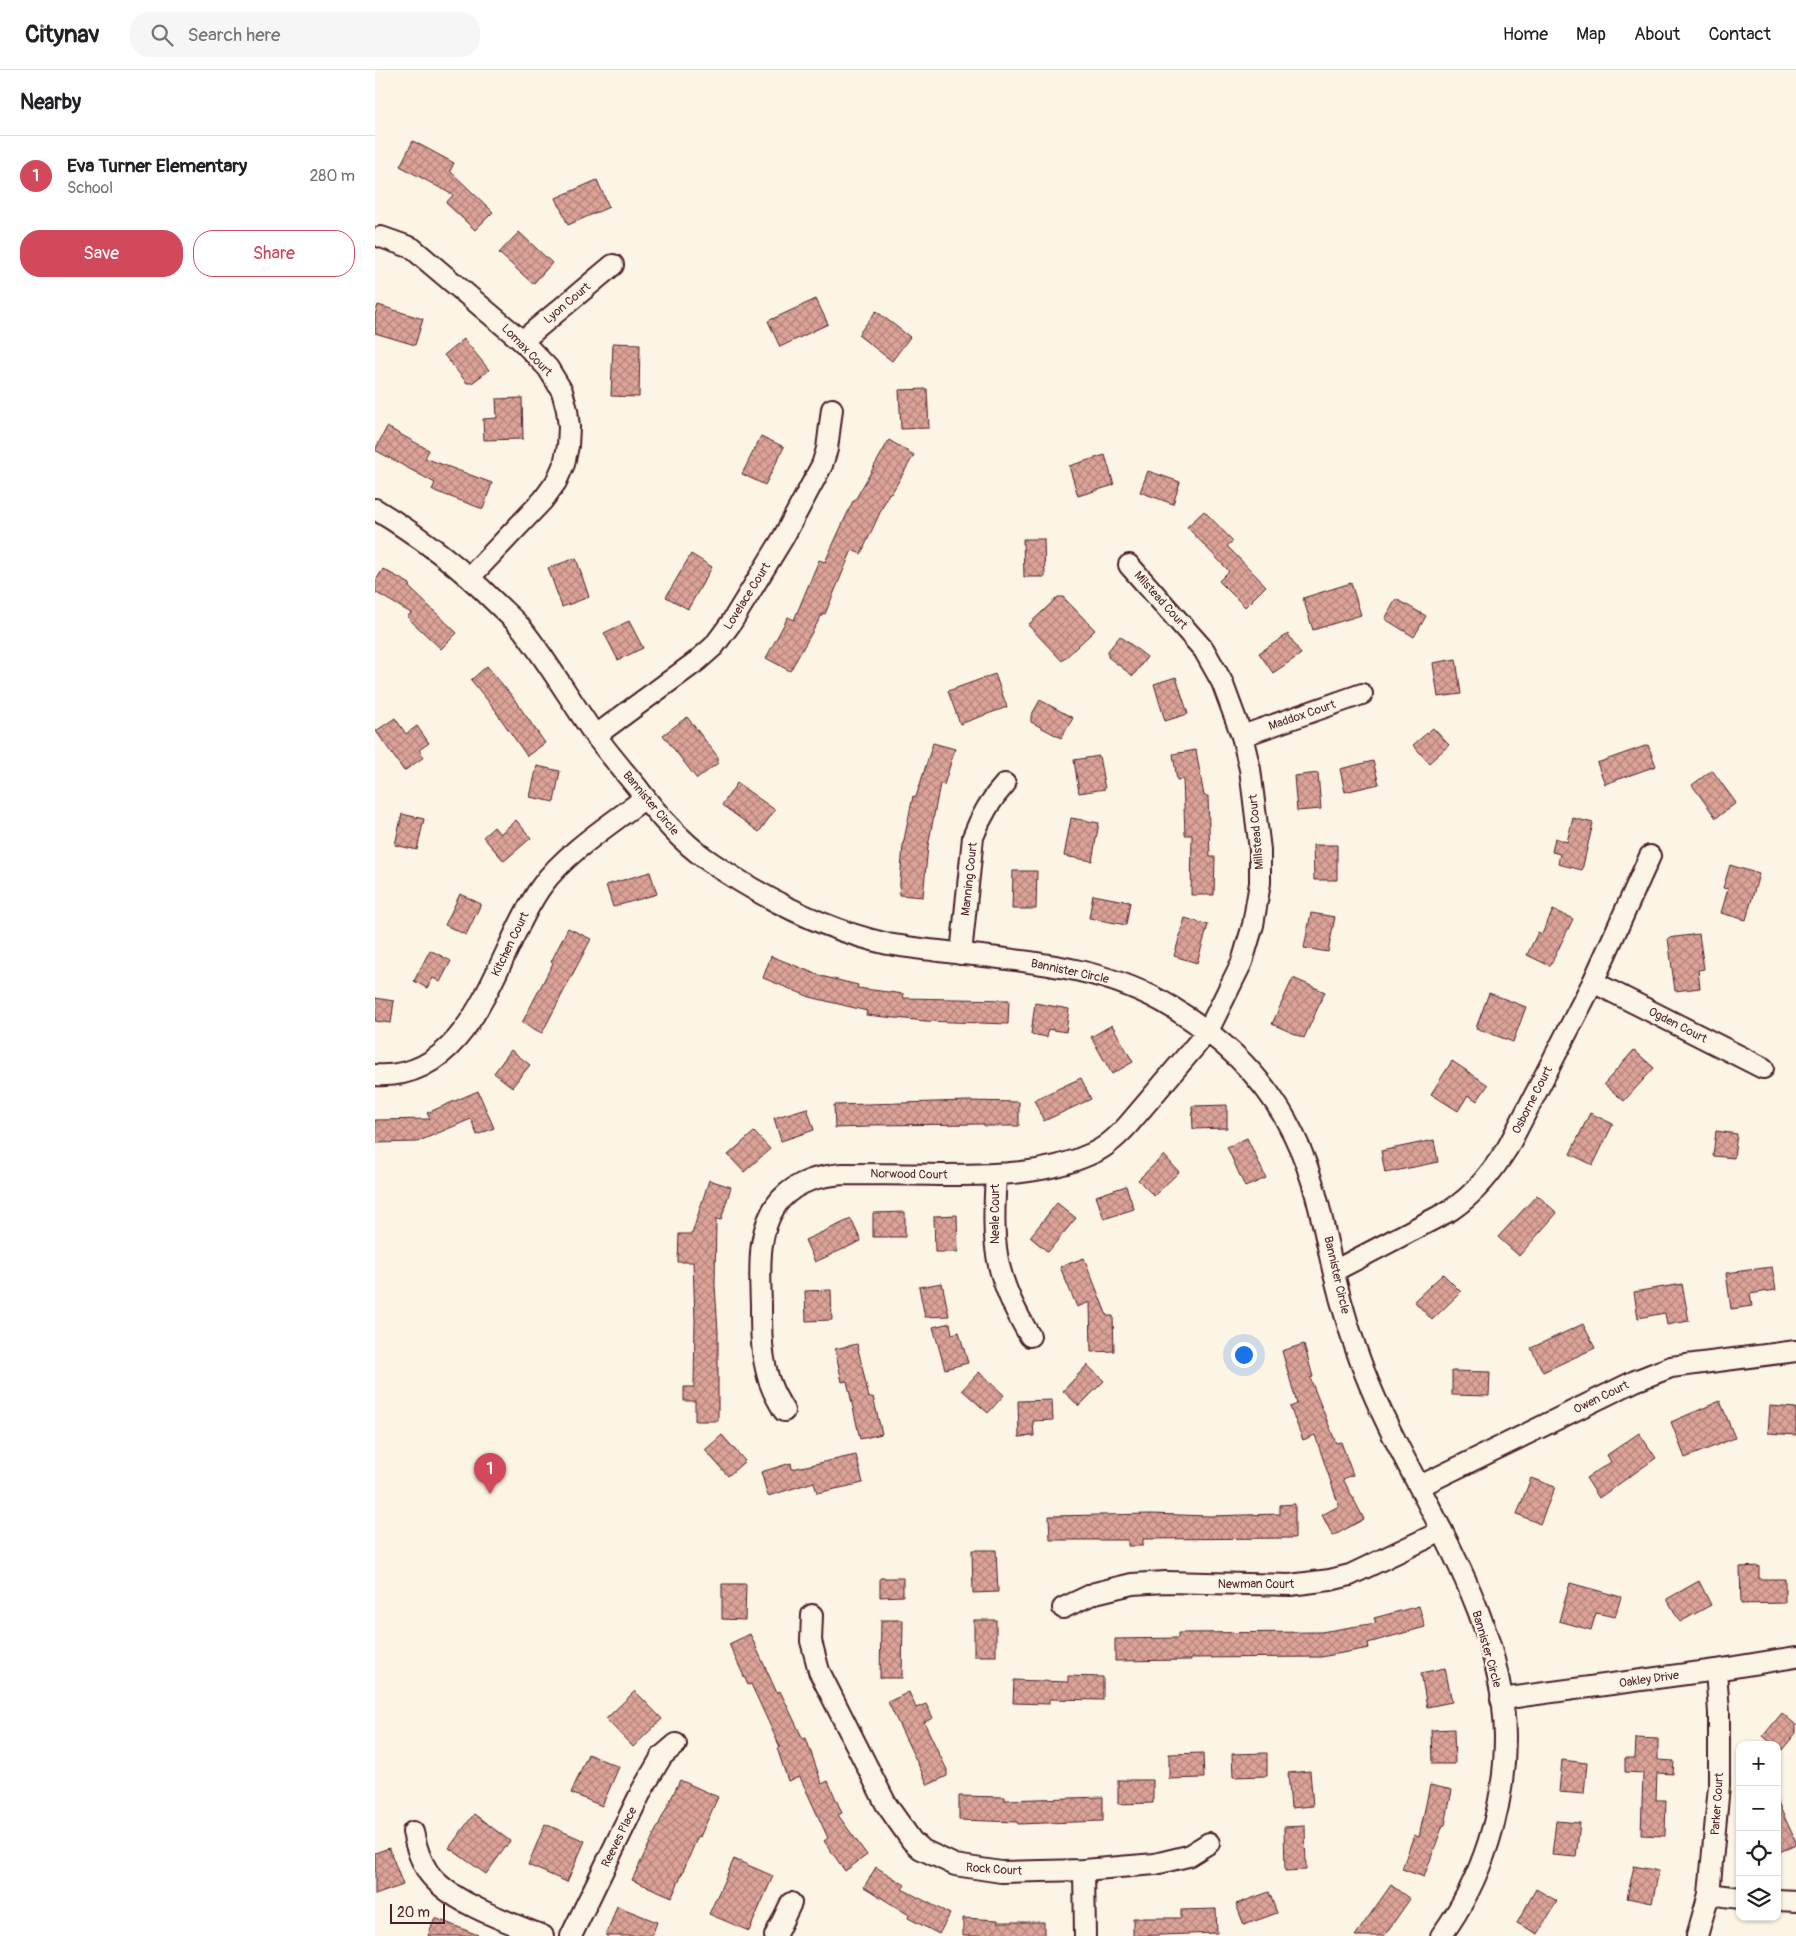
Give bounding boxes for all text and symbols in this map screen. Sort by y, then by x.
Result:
search box [130,12,480,57]
text: Citynav [25,20,100,49]
icon: search [148,21,176,49]
text: Search here [188,23,280,47]
text: Home [1503,23,1548,46]
text: Map [1576,23,1606,46]
text: About [1634,23,1680,46]
text: Contact [1708,23,1771,46]
text: Nearby [20,89,81,116]
text: Eva Turner Elementary [67,154,247,178]
text: 1 [33,166,39,186]
text: 280 m [309,166,355,186]
text: School [67,178,113,198]
button: Save [20,230,183,277]
button: Share [193,230,355,277]
street label: Lyon Court [541,279,594,327]
street label: Lomax Court [498,321,555,380]
street label: Lovelace Court [721,560,774,633]
street label: Milstead Court [1131,568,1191,633]
street label: Maddox Court [1267,697,1338,734]
street label: Bannister Circle [619,768,682,839]
street label: Millstead Court [1246,793,1267,870]
street label: Manning Court [958,841,981,917]
street label: Kitchen Court [488,909,533,979]
street label: Bannister Circle [1029,956,1110,987]
street label: Ogden Court [1646,1004,1710,1047]
street label: Osborne Court [1509,1064,1556,1137]
street label: Norwood Court [870,1166,948,1183]
street label: Neale Court [988,1184,1003,1244]
street label: Bannister Circle [1320,1235,1353,1316]
your location [1231,1342,1257,1368]
street label: Owen Court [1571,1378,1632,1417]
pin: 1 [474,1453,506,1494]
street label: Newman Court [1218,1577,1294,1592]
street label: Bannister Circle [1468,1609,1505,1689]
street label: Oakley Drive [1618,1668,1680,1691]
map controls [1736,1741,1781,1921]
button: + [1736,1741,1781,1786]
street label: Parker Court [1708,1772,1727,1836]
button: − [1736,1786,1781,1831]
street label: Reeves Place [598,1805,641,1870]
button: locate [1736,1831,1781,1876]
street label: Rock Court [965,1860,1023,1879]
button: layers [1736,1876,1781,1921]
scale bar [390,1901,445,1924]
text: 20 m [397,1904,430,1921]

